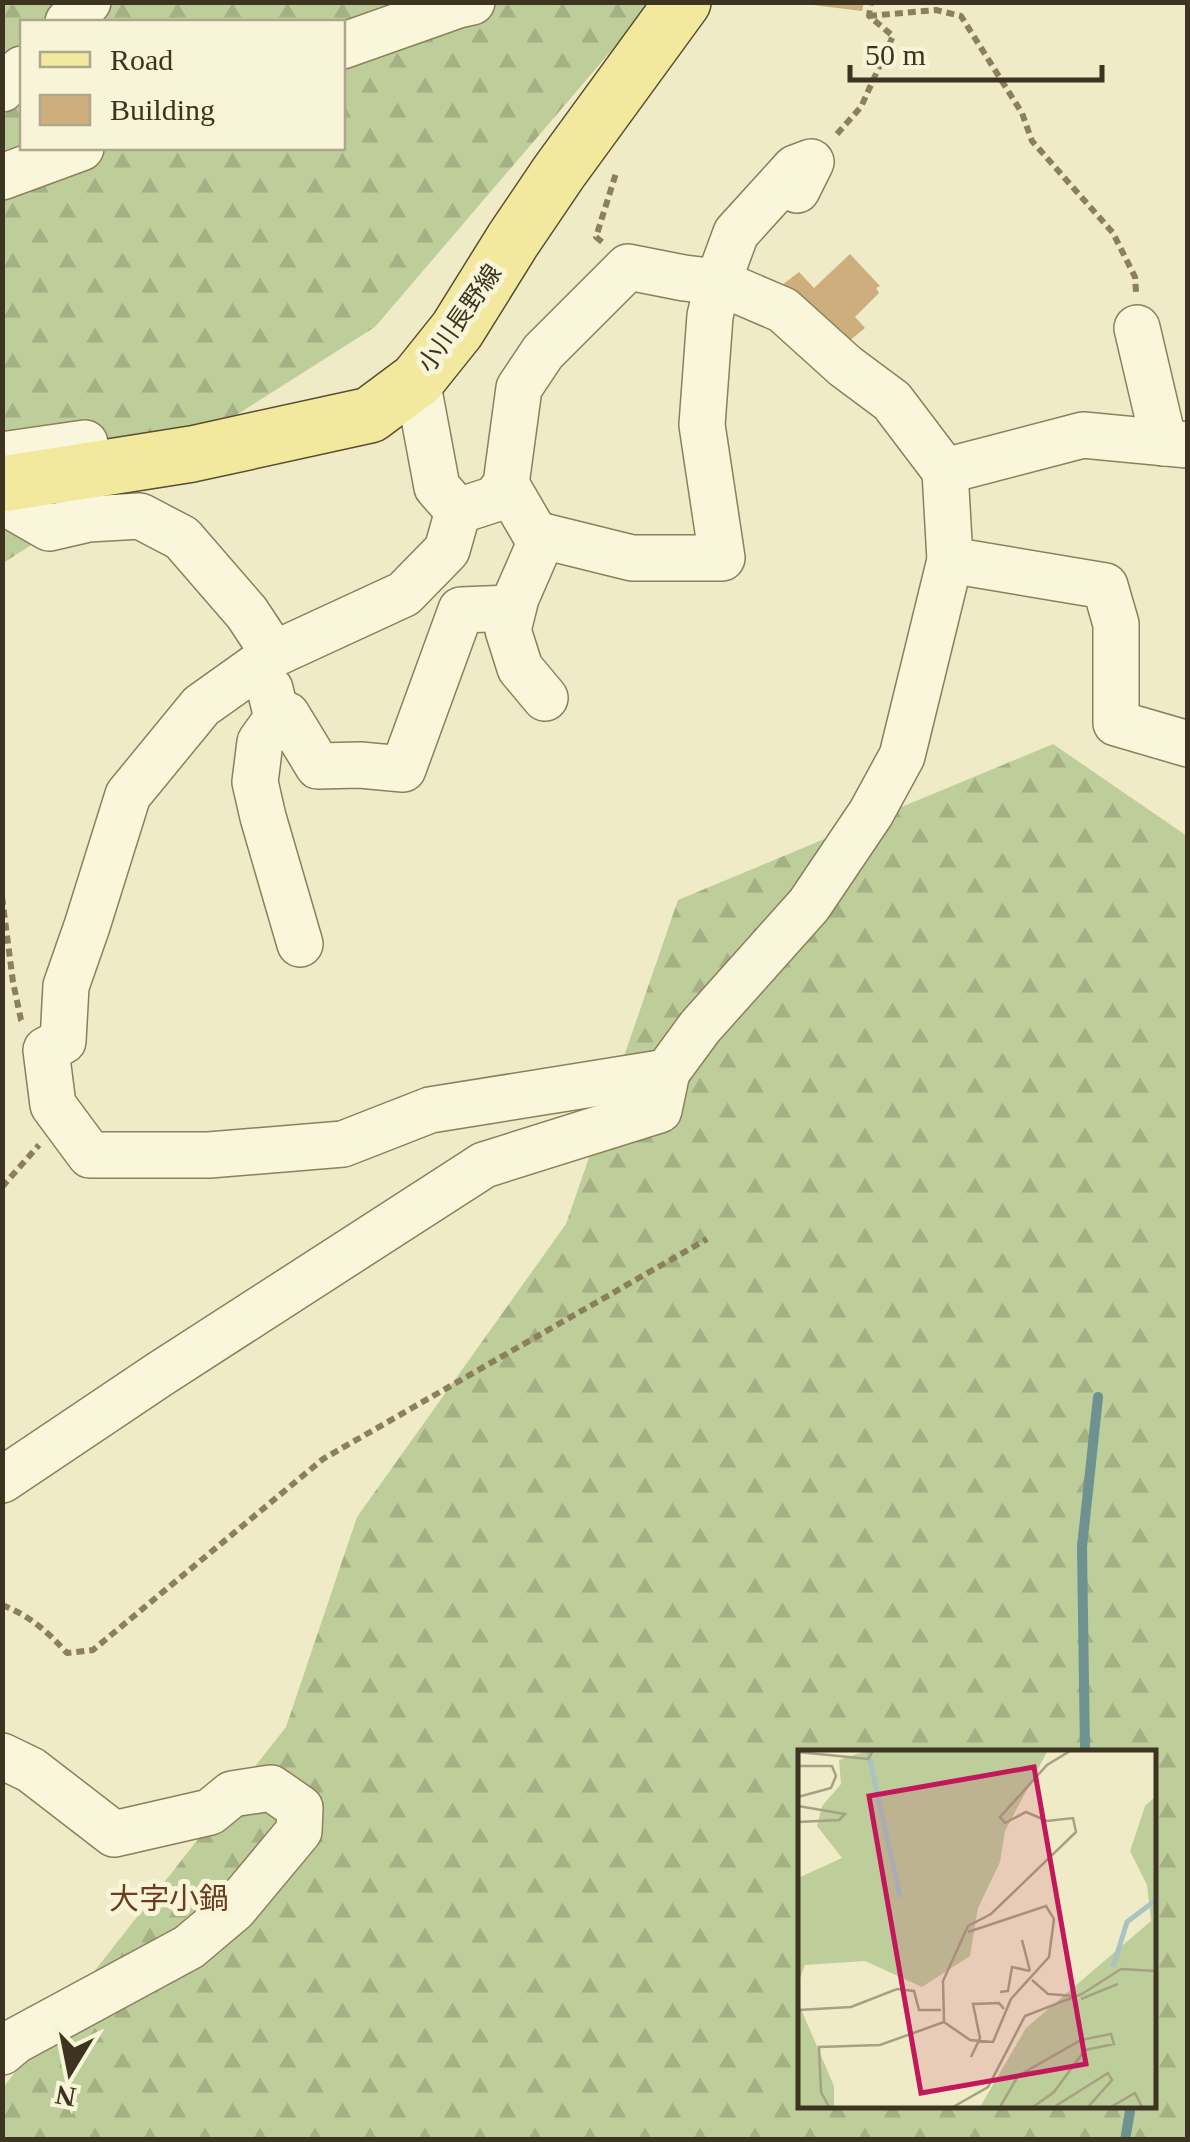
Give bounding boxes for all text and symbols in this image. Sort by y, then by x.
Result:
legend [20,20,345,150]
scale bar [850,20,1102,82]
text: 50 m [865,38,926,71]
text: Road [110,43,173,76]
text: Building [110,93,215,126]
street label: 小川長野線 [412,259,506,377]
inset map [798,1750,1155,2107]
district label: 大字小鍋 [109,1882,229,1915]
north arrow [20,2022,120,2122]
text: N [53,2079,78,2113]

